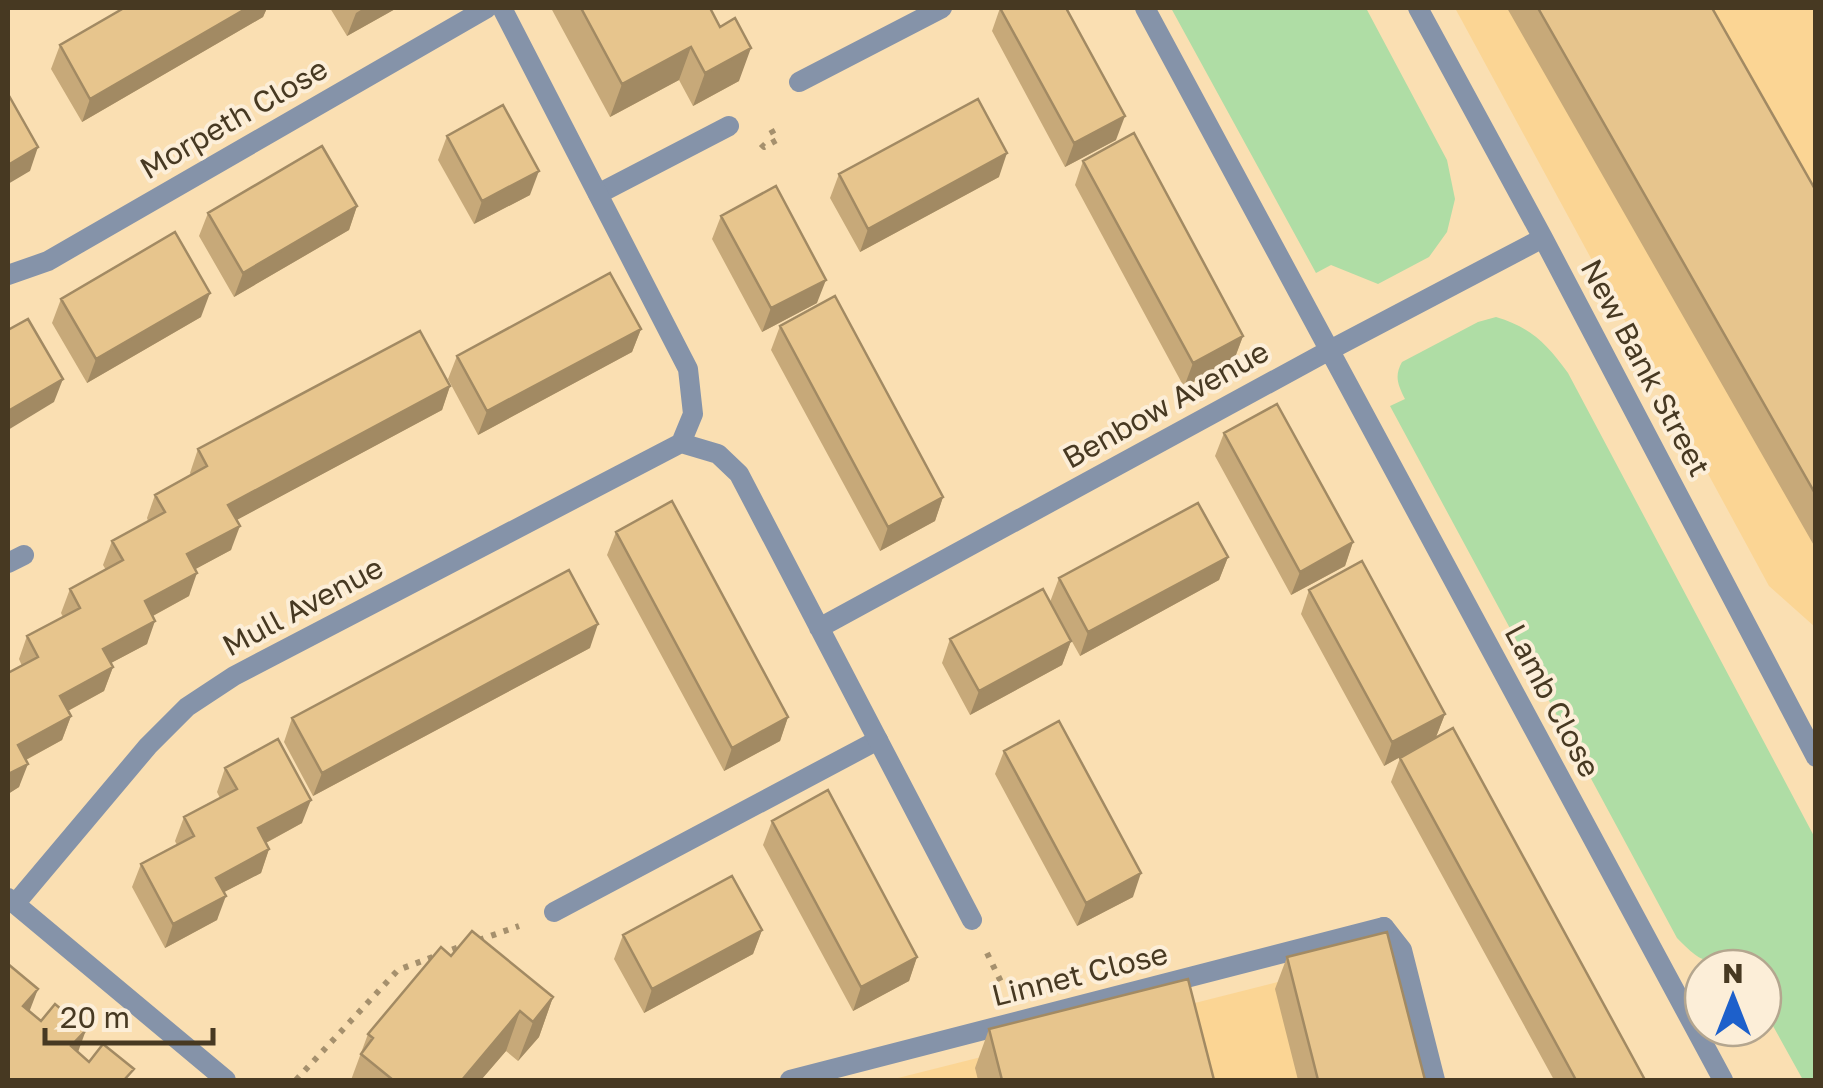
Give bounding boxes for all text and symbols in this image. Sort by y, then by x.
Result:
street label: Morpeth Close [133,50,334,186]
street label: New Bank Street [1574,253,1718,482]
street label: Benbow Avenue [1056,333,1275,476]
street label: Mull Avenue [216,549,389,663]
street label: Lamb Close [1498,618,1608,783]
street label: Linnet Close [988,935,1171,1013]
north arrow [1683,948,1783,1048]
text: N [1722,956,1744,989]
scale bar [45,983,212,1045]
text: 20 m [60,999,130,1035]

